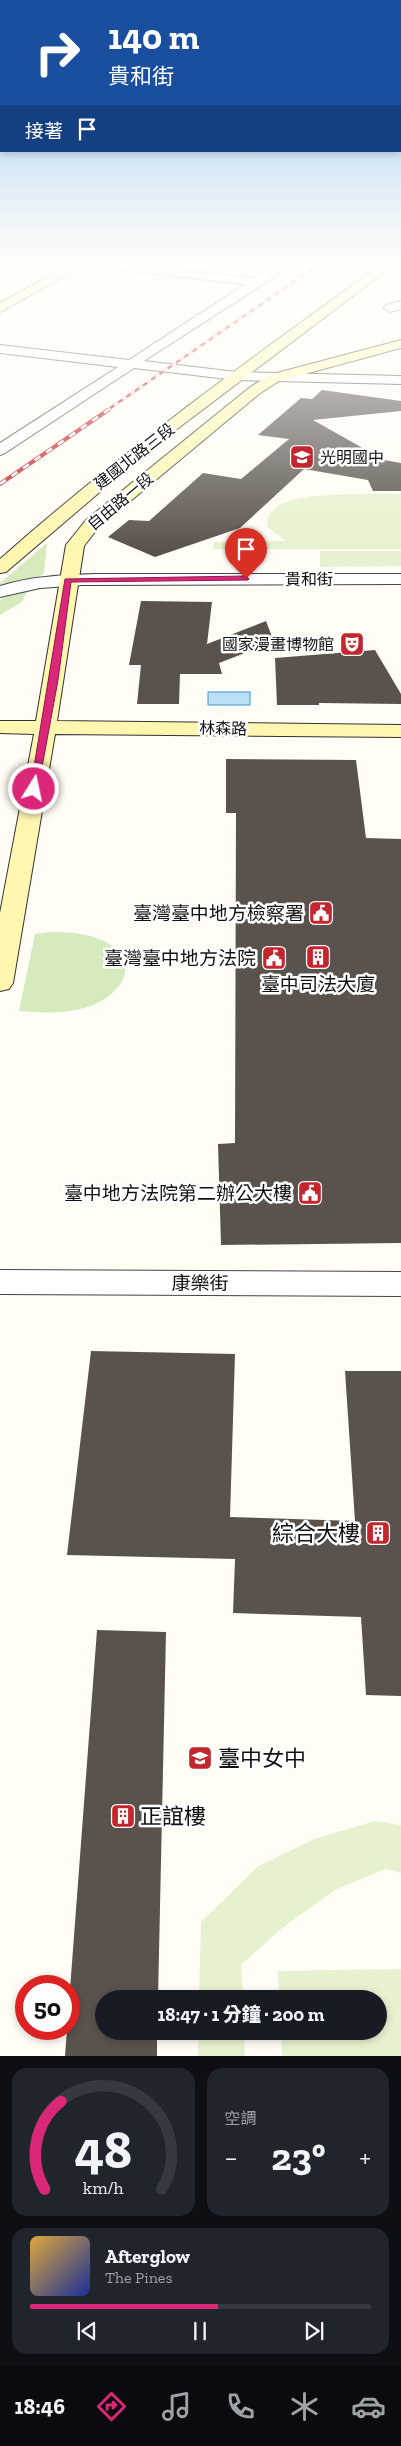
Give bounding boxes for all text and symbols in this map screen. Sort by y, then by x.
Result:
text: 140 m [108,16,199,58]
icon: right [25,20,90,85]
text: 貴和街 [108,63,174,90]
icon: arrive [73,115,101,143]
text: 接著 [25,120,63,143]
street label: 建國北路三段 [91,419,178,493]
school or university icon: 光明國中 [289,444,315,470]
place label: 光明國中 [320,448,384,467]
street label: 自由路一段 [84,468,157,534]
pin [225,528,267,579]
icon: arrive [232,535,260,563]
street label: 貴和街 [285,570,333,589]
theatre icon: 國家漫畫博物館 [339,631,365,657]
place label: 國家漫畫博物館 [222,635,334,654]
street label: 林森路 [199,719,247,738]
position arrow [7,762,59,814]
public building icon: 臺灣臺中地方檢察署 [308,900,334,926]
place label: 臺灣臺中地方檢察署 [133,902,304,925]
building icon: 臺中司法大廈 [305,944,331,970]
public building icon: 臺灣臺中地方法院 [261,945,287,971]
place label: 臺灣臺中地方法院 [104,947,256,970]
place label: 臺中司法大廈 [261,973,375,996]
public building icon: 臺中地方法院第二辦公大樓 [297,1180,323,1206]
place label: 臺中地方法院第二辦公大樓 [64,1182,292,1205]
street label: 康樂街 [171,1272,229,1295]
place label: 綜合大樓 [272,1520,360,1547]
building icon: 綜合大樓 [365,1520,391,1546]
school or university icon: 臺中女中 [187,1745,213,1771]
place label: 臺中女中 [218,1745,306,1772]
building icon: 正誼樓 [110,1803,136,1829]
place label: 正誼樓 [140,1803,206,1830]
speed limit sign: 50 [15,1975,80,2040]
text: 18:47 · 1 分鐘 · 200 m [158,2003,324,2026]
text: 空調 [225,2109,257,2128]
text: 48 [74,2119,132,2181]
text: 23° [271,2134,326,2180]
text: − [225,2141,238,2174]
text: + [359,2141,371,2174]
text: km/h [83,2177,124,2199]
text: Afterglow [105,2245,190,2268]
text: The Pines [105,2268,172,2287]
icon: previous [73,2317,101,2345]
icon: pause [186,2317,214,2345]
icon: next [300,2317,328,2345]
icon: directions [94,2389,129,2424]
icon: music [159,2389,194,2424]
icon: phone [223,2389,258,2424]
icon: climate [287,2389,322,2424]
icon: car [351,2389,386,2424]
text: 18:46 [15,2393,65,2420]

